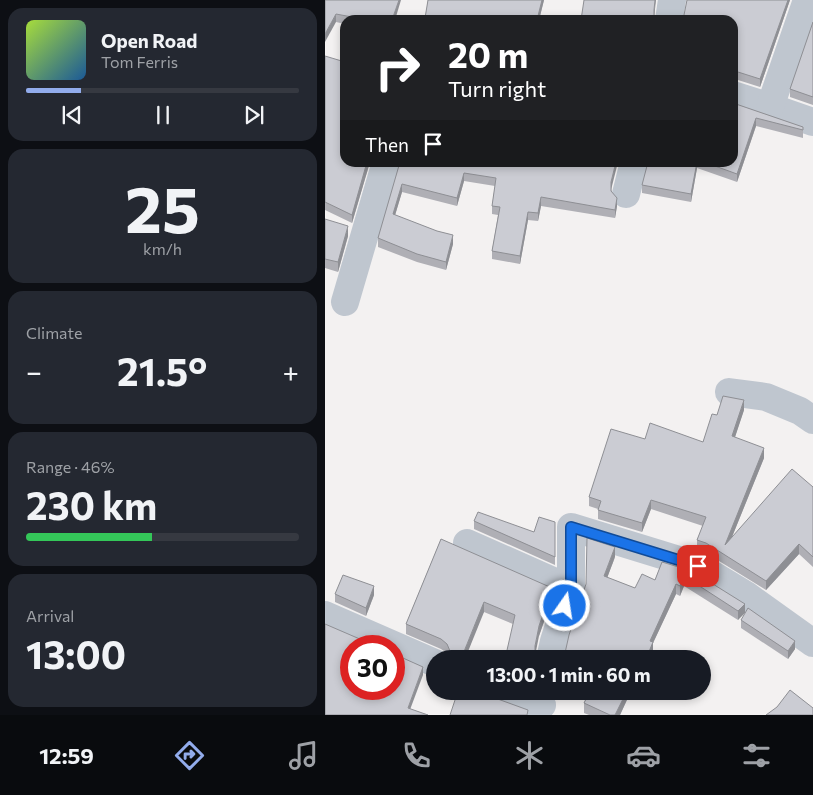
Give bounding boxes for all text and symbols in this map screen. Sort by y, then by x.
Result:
text: Open Road [101,29,197,52]
text: 20 m [448,32,528,75]
icon: right [365,35,430,100]
text: Tom Ferris [101,52,178,71]
text: Turn right [448,75,546,102]
icon: previous [58,101,86,129]
icon: pause [149,101,177,129]
icon: next [240,101,268,129]
icon: arrive [419,130,447,158]
text: Then [365,133,409,156]
text: 25 [125,167,200,246]
text: km/h [143,239,182,258]
text: Climate [26,323,82,342]
text: 21.5° [117,347,207,394]
text: − [26,354,42,388]
text: + [283,354,299,388]
text: Range · 46% [26,457,114,476]
text: 230 km [26,481,157,528]
pin [677,545,719,587]
icon: arrive [684,552,712,580]
position arrow [538,579,590,631]
text: Arrival [26,606,74,625]
text: 13:00 [26,630,126,677]
speed limit sign: 30 [340,635,405,700]
text: 13:00 · 1 min · 60 m [486,663,651,686]
icon: directions [172,738,207,773]
icon: music [286,738,321,773]
icon: phone [399,738,434,773]
icon: climate [512,738,547,773]
icon: car [626,738,661,773]
icon: filters [739,738,774,773]
text: 12:59 [39,742,94,769]

